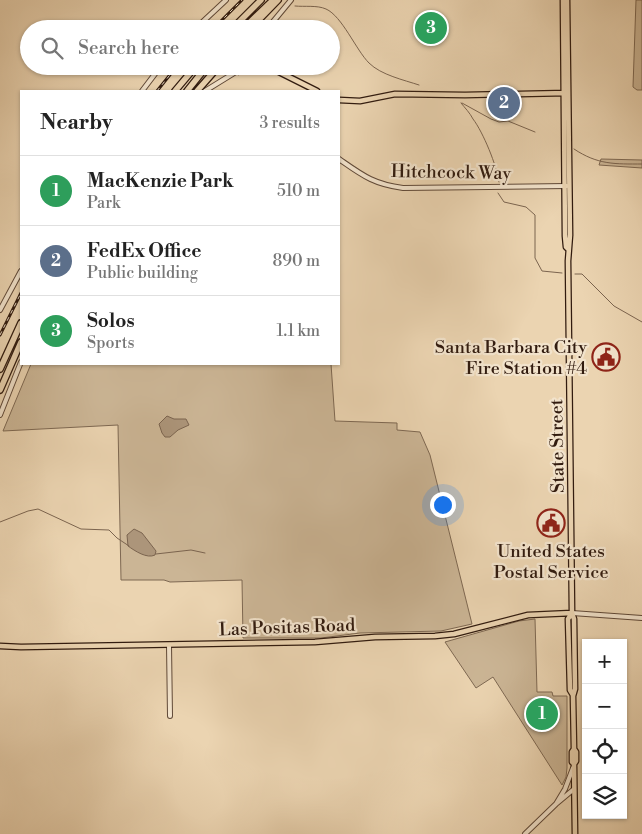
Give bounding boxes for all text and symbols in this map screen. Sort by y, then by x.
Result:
pin: 3 [415,9,447,47]
search box [20,20,340,75]
icon: search [38,34,66,62]
text: Search here [78,36,179,60]
pin: 2 [488,84,520,122]
text: Nearby [40,110,113,136]
text: 3 results [259,113,320,133]
street label: Hitchcock Way [391,160,512,185]
text: MacKenzie Park [87,169,234,193]
text: 1 [52,181,60,201]
text: 510 m [277,181,320,201]
text: Park [87,193,120,213]
text: FedEx Office [87,239,201,263]
text: 2 [51,251,61,271]
text: 890 m [273,251,320,271]
text: Public building [87,263,198,283]
text: Solos [87,309,135,333]
text: 3 [51,321,61,341]
text: 1.1 km [276,321,320,341]
text: Sports [87,333,134,353]
place label: Santa Barbara City Fire Station #4 [435,336,587,380]
public building icon: Santa Barbara City Fire Station #4 [591,342,621,372]
street label: State Street [545,398,570,493]
your location [430,492,456,518]
public building icon: United States Postal Service [536,508,566,538]
place label: United States Postal Service [493,540,609,584]
street label: Las Positas Road [218,614,356,641]
map controls [582,639,627,819]
button: + [582,639,627,684]
button: − [582,684,627,729]
pin: 1 [526,695,558,733]
button: locate [582,729,627,774]
button: layers [582,774,627,819]

